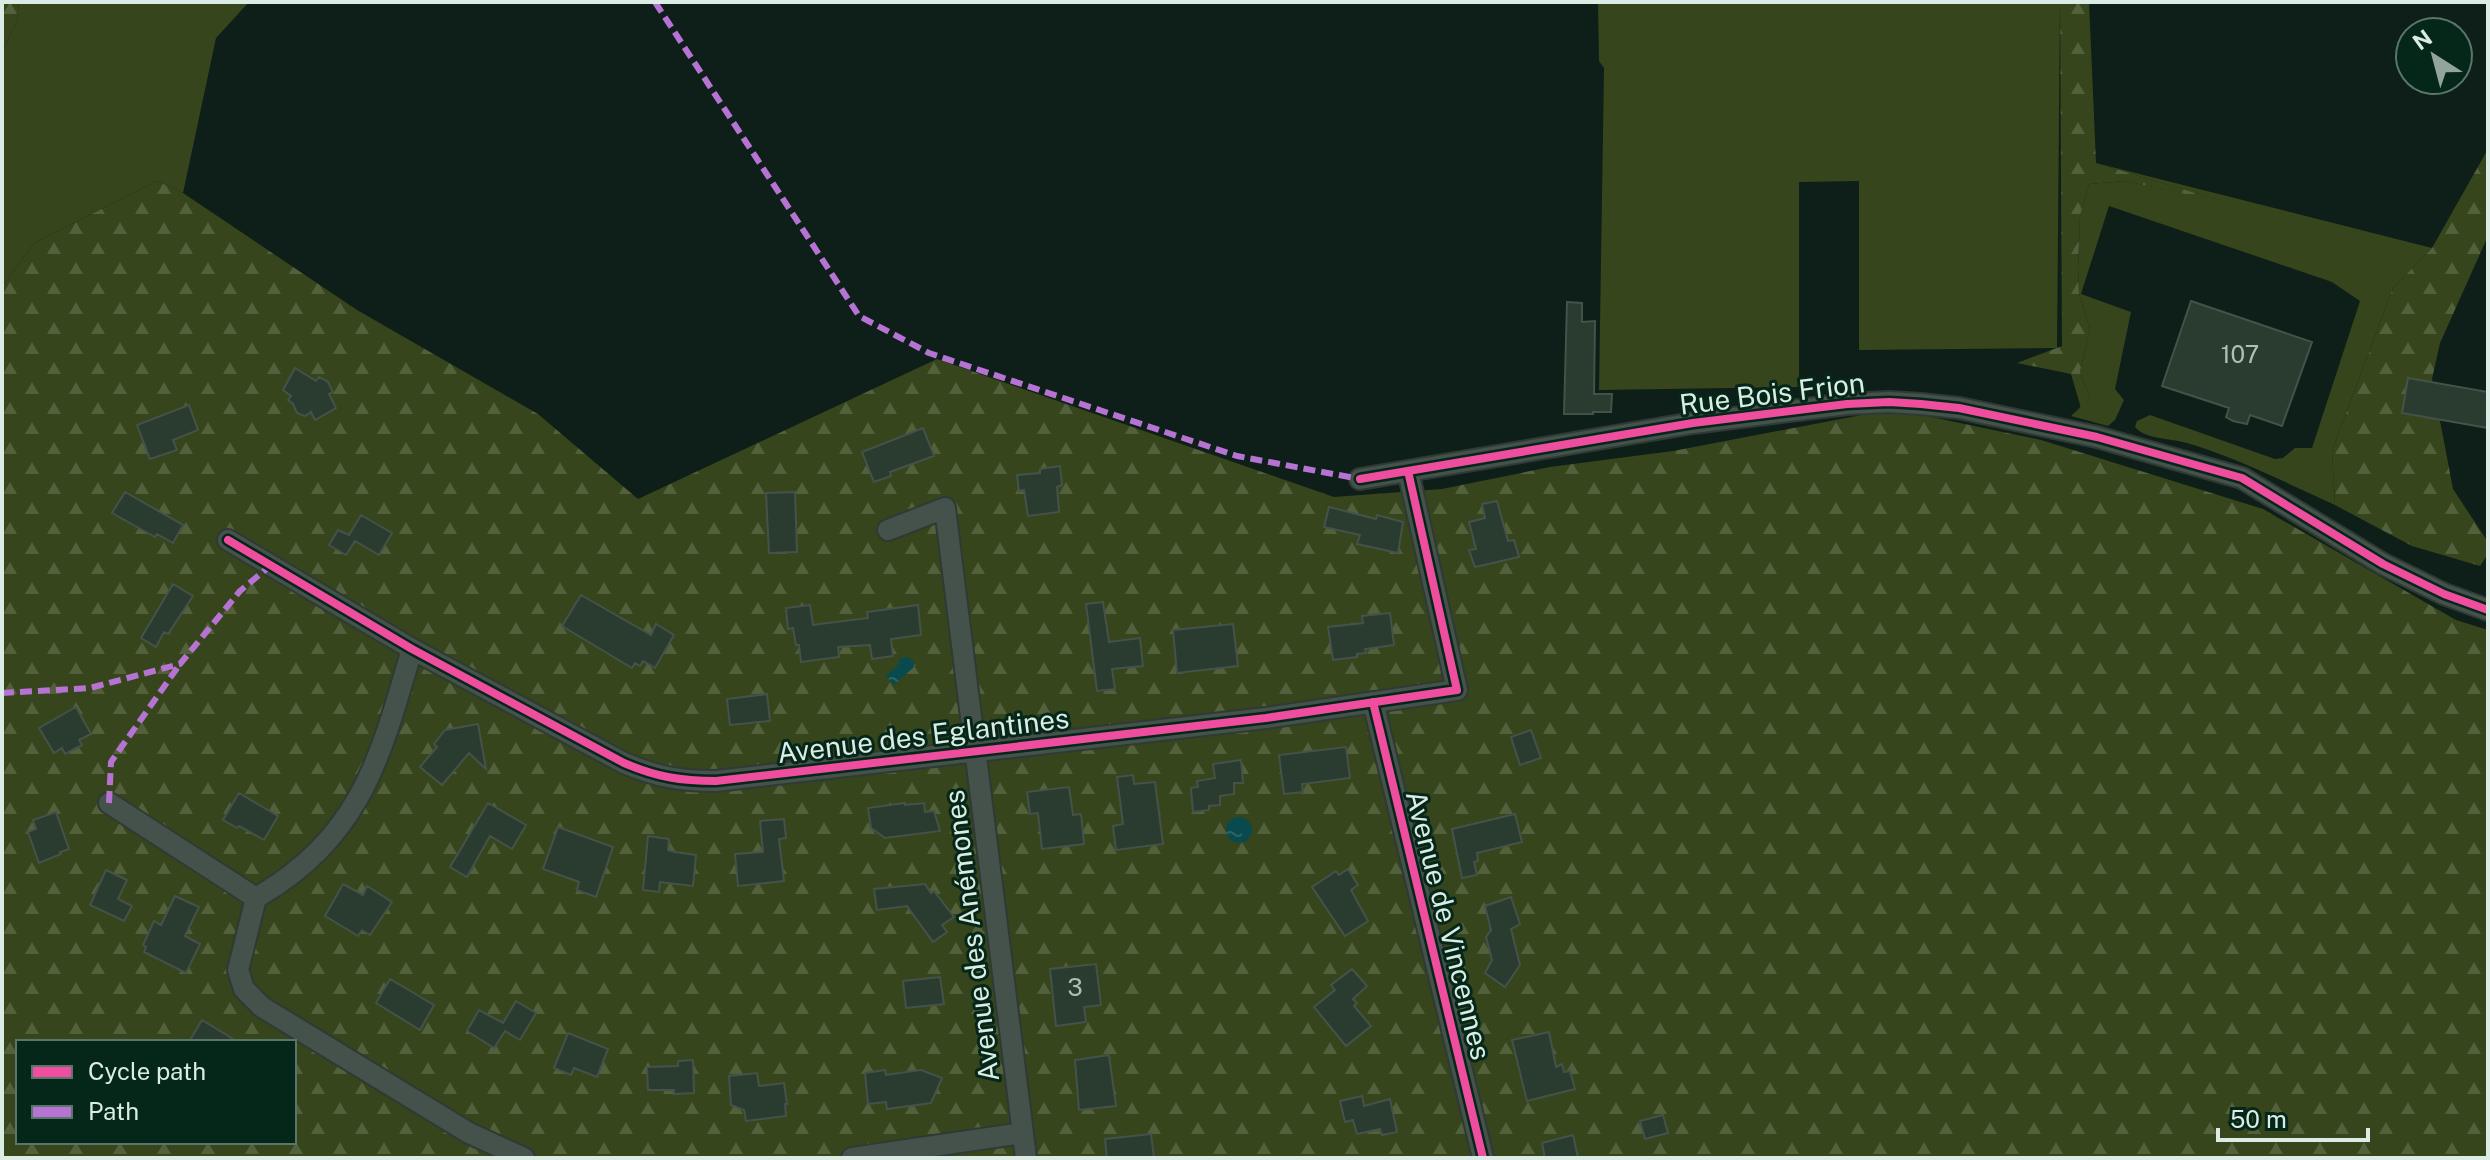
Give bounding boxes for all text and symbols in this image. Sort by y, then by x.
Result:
north arrow [2394,16,2474,96]
text: N [2408,24,2437,55]
house number: 107 [2221,340,2259,368]
street label: Rue Bois Frion [1677,365,1867,421]
street label: Avenue des Eglantines [775,701,1071,769]
street label: Avenue de Vincennes [1400,787,1498,1063]
street label: Avenue des Anémones [937,788,1005,1084]
house number: 3 [1067,973,1083,1001]
legend [16,1040,296,1144]
text: Cycle path [88,1057,206,1085]
scale bar [2218,1092,2368,1142]
text: Path [88,1097,139,1125]
text: 50 m [2230,1105,2287,1133]

